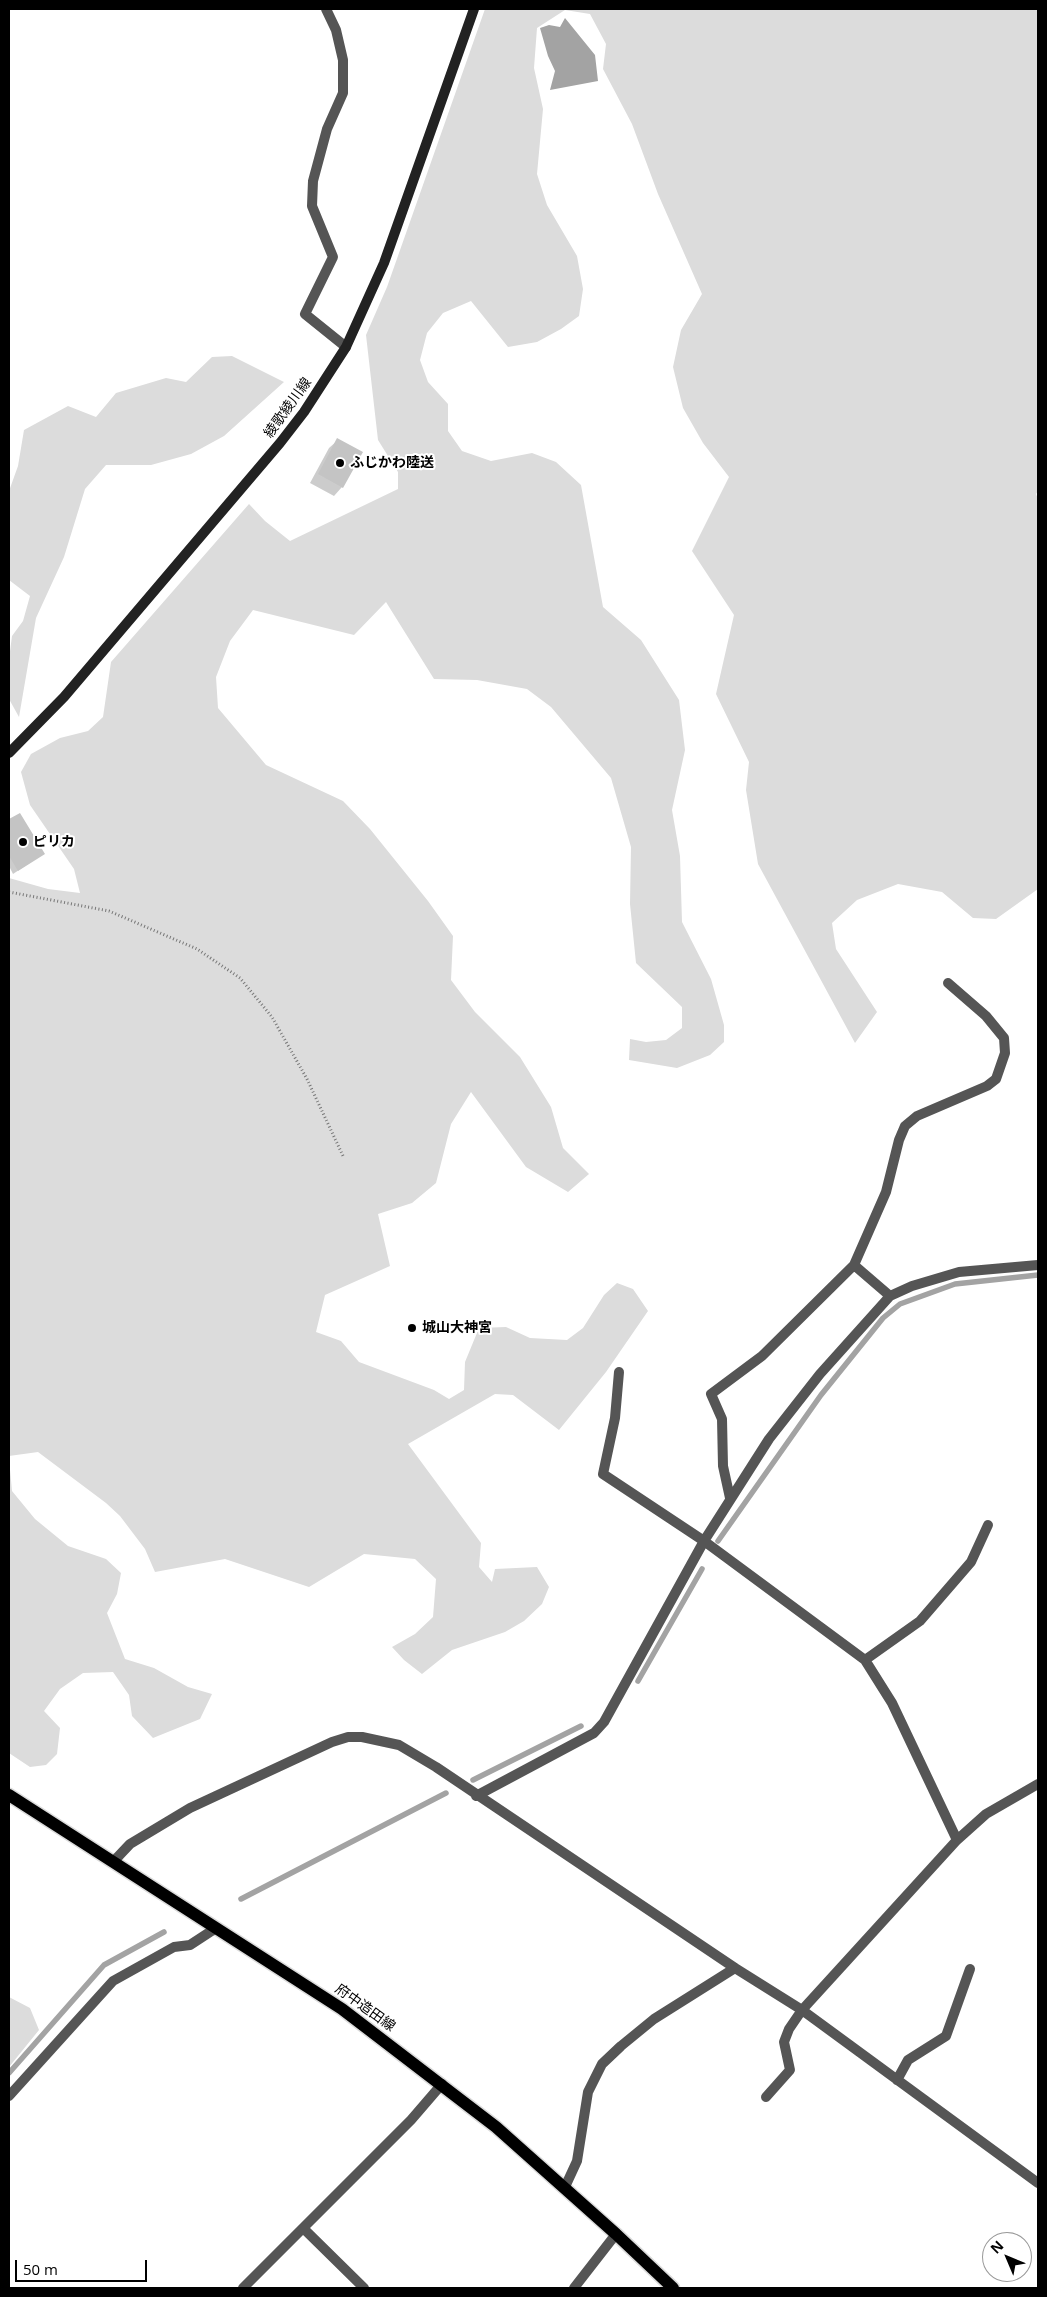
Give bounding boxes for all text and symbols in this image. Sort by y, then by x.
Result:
street label: 綾歌綾川線 [261,375,315,441]
place label: ふじかわ陸送 [350,455,434,471]
marker: ふじかわ陸送 [334,457,346,469]
place label: ピリカ [33,834,75,850]
marker: ピリカ [17,836,29,848]
place label: 城山大神宮 [422,1320,492,1336]
marker: 城山大神宮 [406,1322,418,1334]
street label: 府中造田線 [332,1981,398,2035]
north arrow [982,2232,1032,2282]
text: N [986,2236,1007,2257]
scale bar [18,2250,150,2282]
text: 50 m [23,2259,58,2279]

